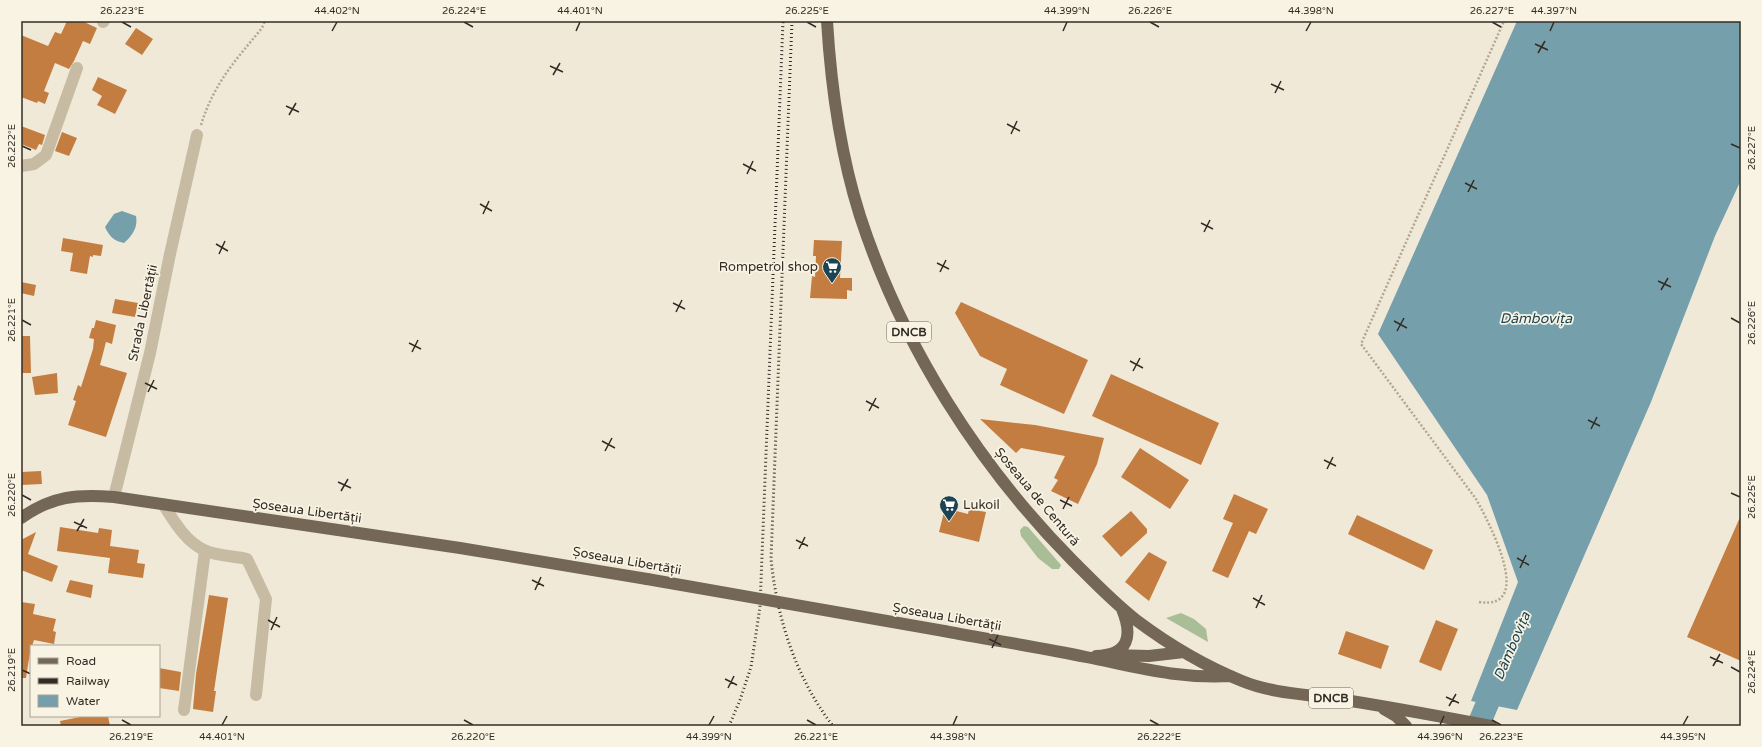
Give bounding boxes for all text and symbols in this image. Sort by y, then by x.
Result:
text: 26.223°E [100,5,144,17]
text: 44.402°N [314,5,360,17]
text: 26.224°E [442,5,486,17]
text: 44.401°N [557,5,603,17]
text: 26.225°E [785,5,829,17]
text: 44.399°N [1044,5,1090,17]
text: 26.226°E [1128,5,1172,17]
text: 44.398°N [1288,5,1334,17]
text: 26.227°E [1470,5,1514,17]
text: 44.397°N [1531,5,1577,17]
text: 26.222°E [6,124,18,168]
text: 26.227°E [1746,126,1758,170]
supermarket icon: Rompetrol shop [821,256,843,284]
place label: Rompetrol shop [719,259,818,275]
street label: Strada Libertății [125,263,161,363]
text: 26.221°E [6,298,18,342]
text: 26.226°E [1746,301,1758,345]
water label: Dâmbovița [1500,310,1573,327]
road number: DNCB [887,322,931,342]
street label: Șoseaua de Centură [991,445,1083,549]
text: 26.220°E [6,473,18,517]
text: 26.225°E [1746,475,1758,519]
supermarket icon: Lukoil [938,494,960,522]
street label: Șoseaua Libertății [251,495,363,527]
place label: Lukoil [963,497,1000,513]
street label: Șoseaua Libertății [571,544,683,578]
street label: Șoseaua Libertății [891,600,1003,634]
water label: Dâmbovița [1490,608,1534,683]
legend [30,645,160,717]
text: 26.219°E [6,648,18,692]
text: 26.224°E [1746,650,1758,694]
text: Road [66,654,96,668]
text: Railway [66,674,110,688]
road number: DNCB [1309,688,1353,708]
text: Water [66,694,101,708]
text: 26.219°E [109,731,153,743]
text: 44.401°N [199,731,245,743]
text: 26.220°E [451,731,495,743]
text: 44.399°N [686,731,732,743]
text: 26.221°E [794,731,838,743]
text: 44.398°N [930,731,976,743]
text: 26.222°E [1137,731,1181,743]
text: 44.396°N [1417,731,1463,743]
text: 26.223°E [1479,731,1523,743]
text: 44.395°N [1660,731,1706,743]

